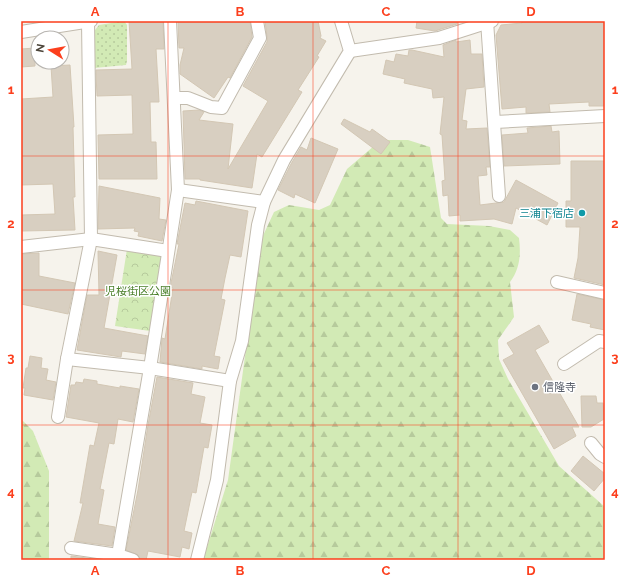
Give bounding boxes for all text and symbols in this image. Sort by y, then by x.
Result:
text: A [91,4,100,19]
text: B [236,4,245,19]
text: C [382,4,391,19]
text: D [526,4,536,19]
north arrow [30,30,70,70]
text: N [33,43,48,54]
text: 1 [8,82,15,97]
text: 1 [612,82,619,97]
place label: 三浦下宿店 [519,207,574,220]
marker: 三浦下宿店 [577,208,587,218]
text: 2 [7,216,15,231]
text: 2 [611,216,619,231]
park label: 児桜街区公園 [105,285,171,298]
text: 3 [7,350,15,365]
text: 3 [611,350,619,365]
place label: 信隆寺 [543,381,576,394]
marker: 信隆寺 [530,382,540,392]
text: 4 [7,484,15,499]
text: 4 [611,484,619,499]
text: A [91,563,100,578]
text: B [236,563,245,578]
text: C [382,563,391,578]
text: D [526,563,536,578]

